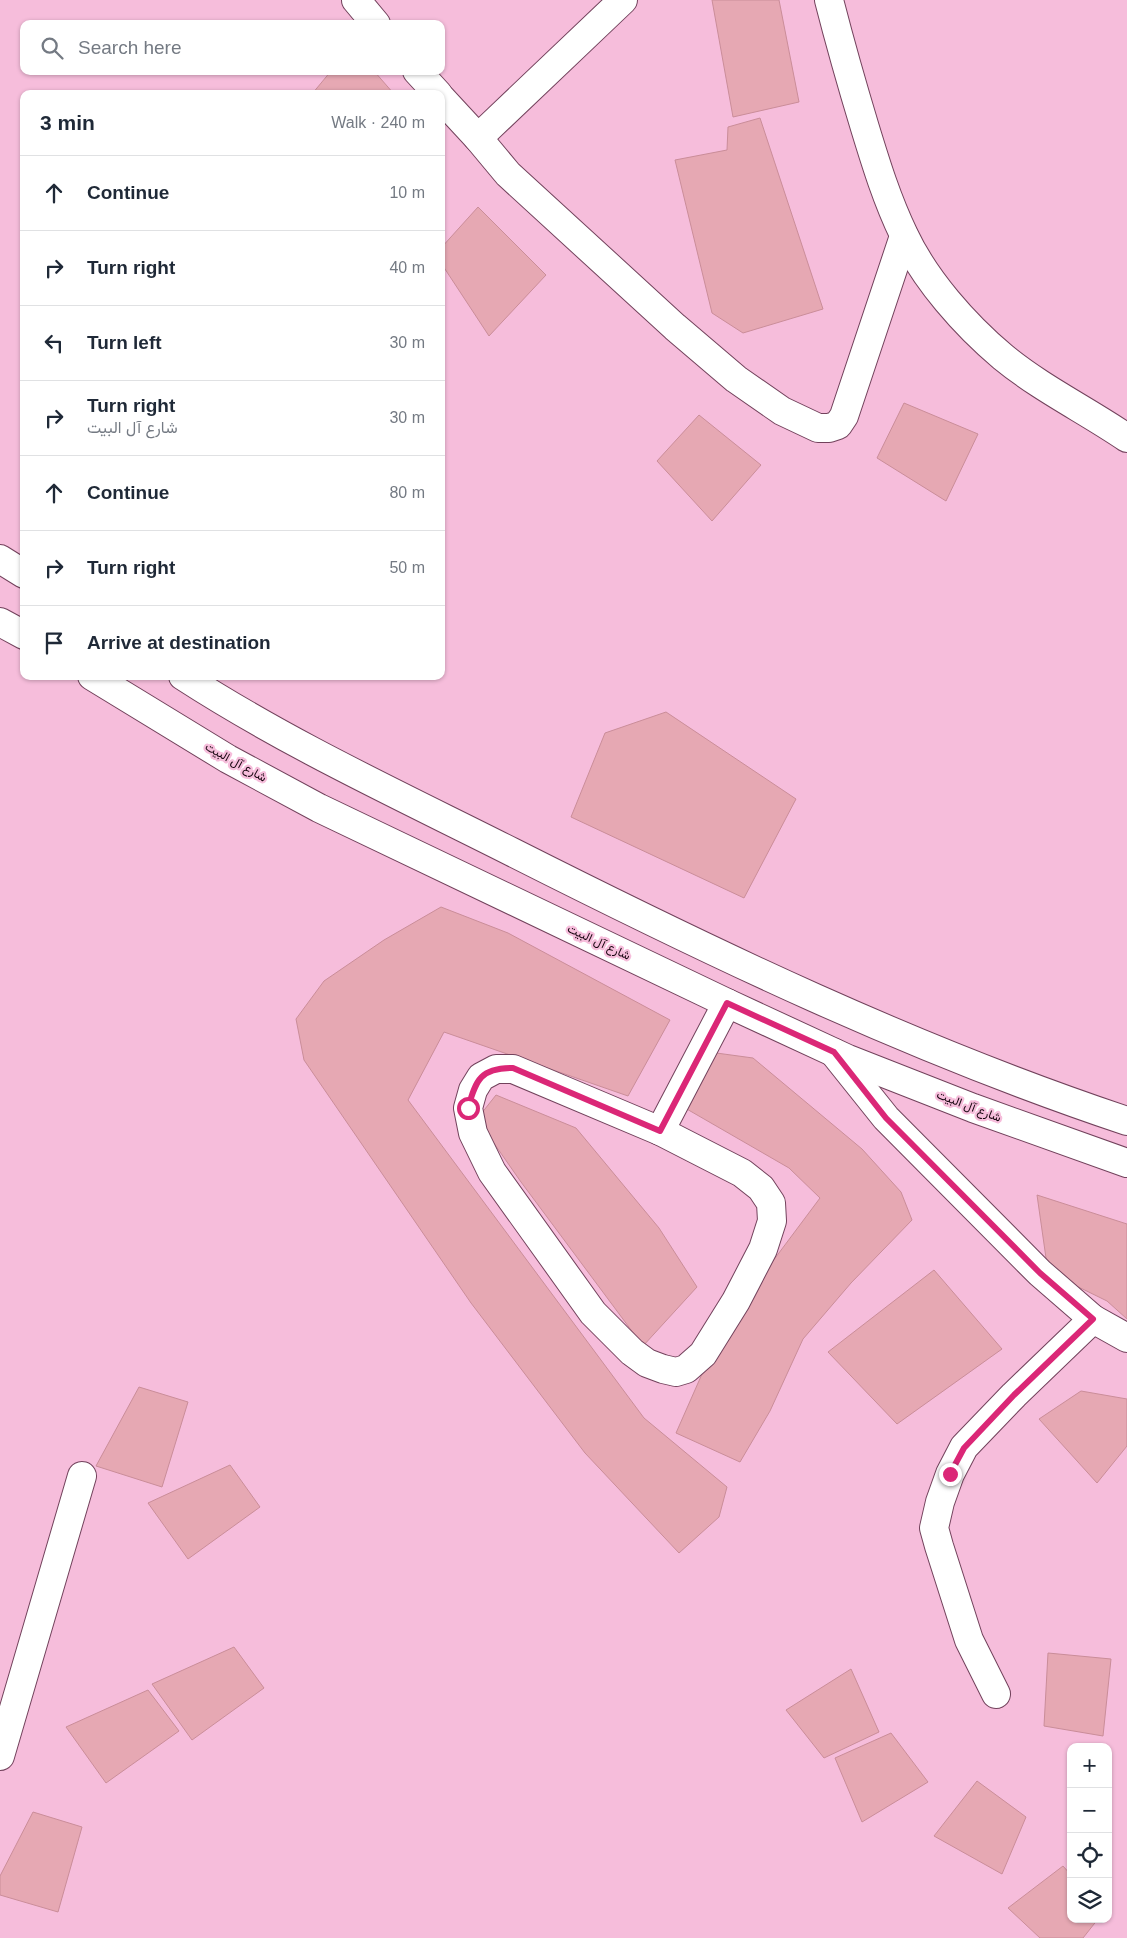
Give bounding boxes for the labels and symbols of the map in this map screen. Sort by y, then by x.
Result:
street label: شارع آل البيت [202,739,269,786]
street label: شارع آل البيت [564,921,633,965]
street label: شارع آل البيت [934,1087,1003,1127]
route start [457,1097,480,1120]
route end [939,1463,962,1486]

